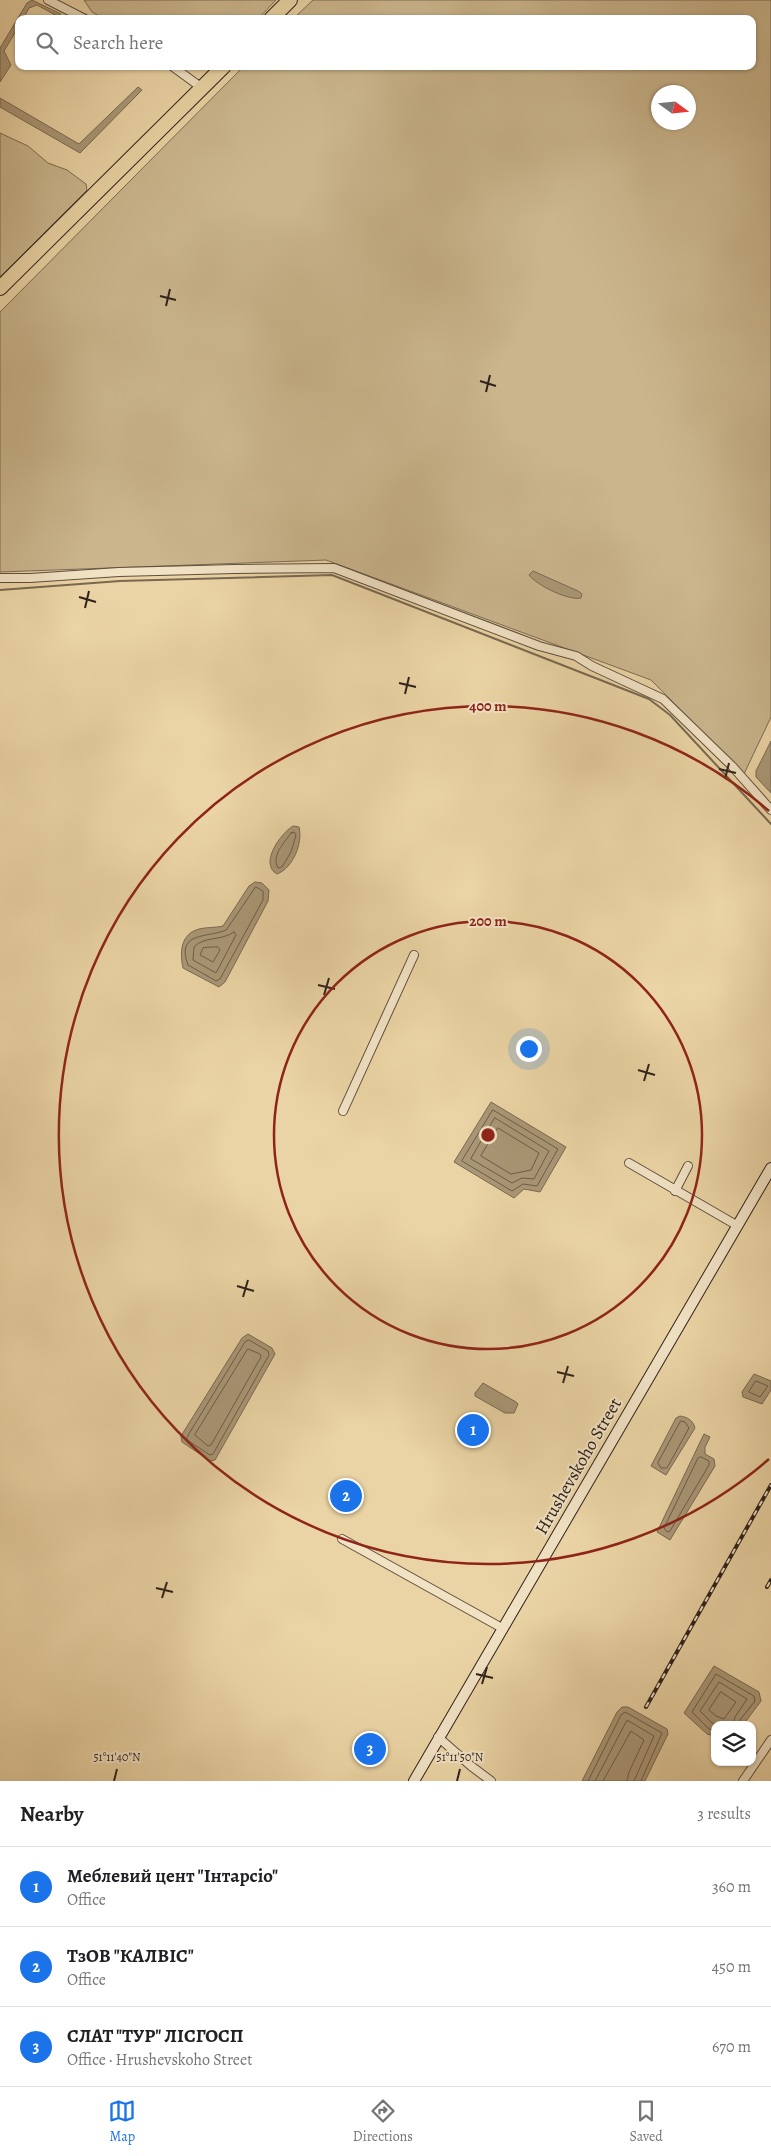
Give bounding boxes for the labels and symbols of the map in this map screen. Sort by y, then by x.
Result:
north arrow [651,85,696,130]
text: 400 m [469,696,507,716]
text: 200 m [469,911,507,931]
your location [516,1036,542,1062]
centre of rings [479,1126,497,1144]
street label: Hrushevskoho Street [529,1393,627,1539]
pin: 1 [457,1411,489,1449]
pin: 2 [330,1477,362,1515]
pin: 3 [354,1730,386,1768]
text: 51°11'40"N [93,1749,141,1765]
text: 51°11'50"N [437,1749,484,1765]

